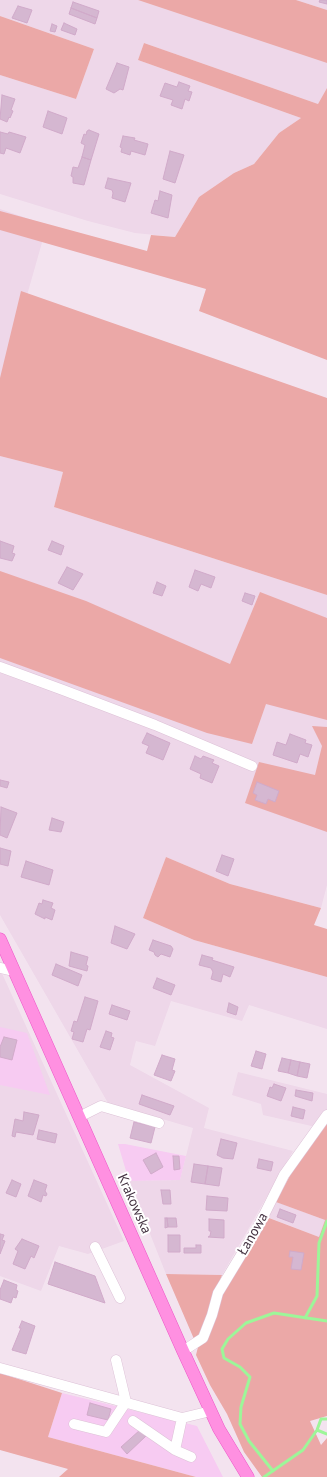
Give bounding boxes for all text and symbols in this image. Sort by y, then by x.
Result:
street label: Krakowska [113,1172,155,1236]
street label: Łanowa [234,1210,272,1258]

